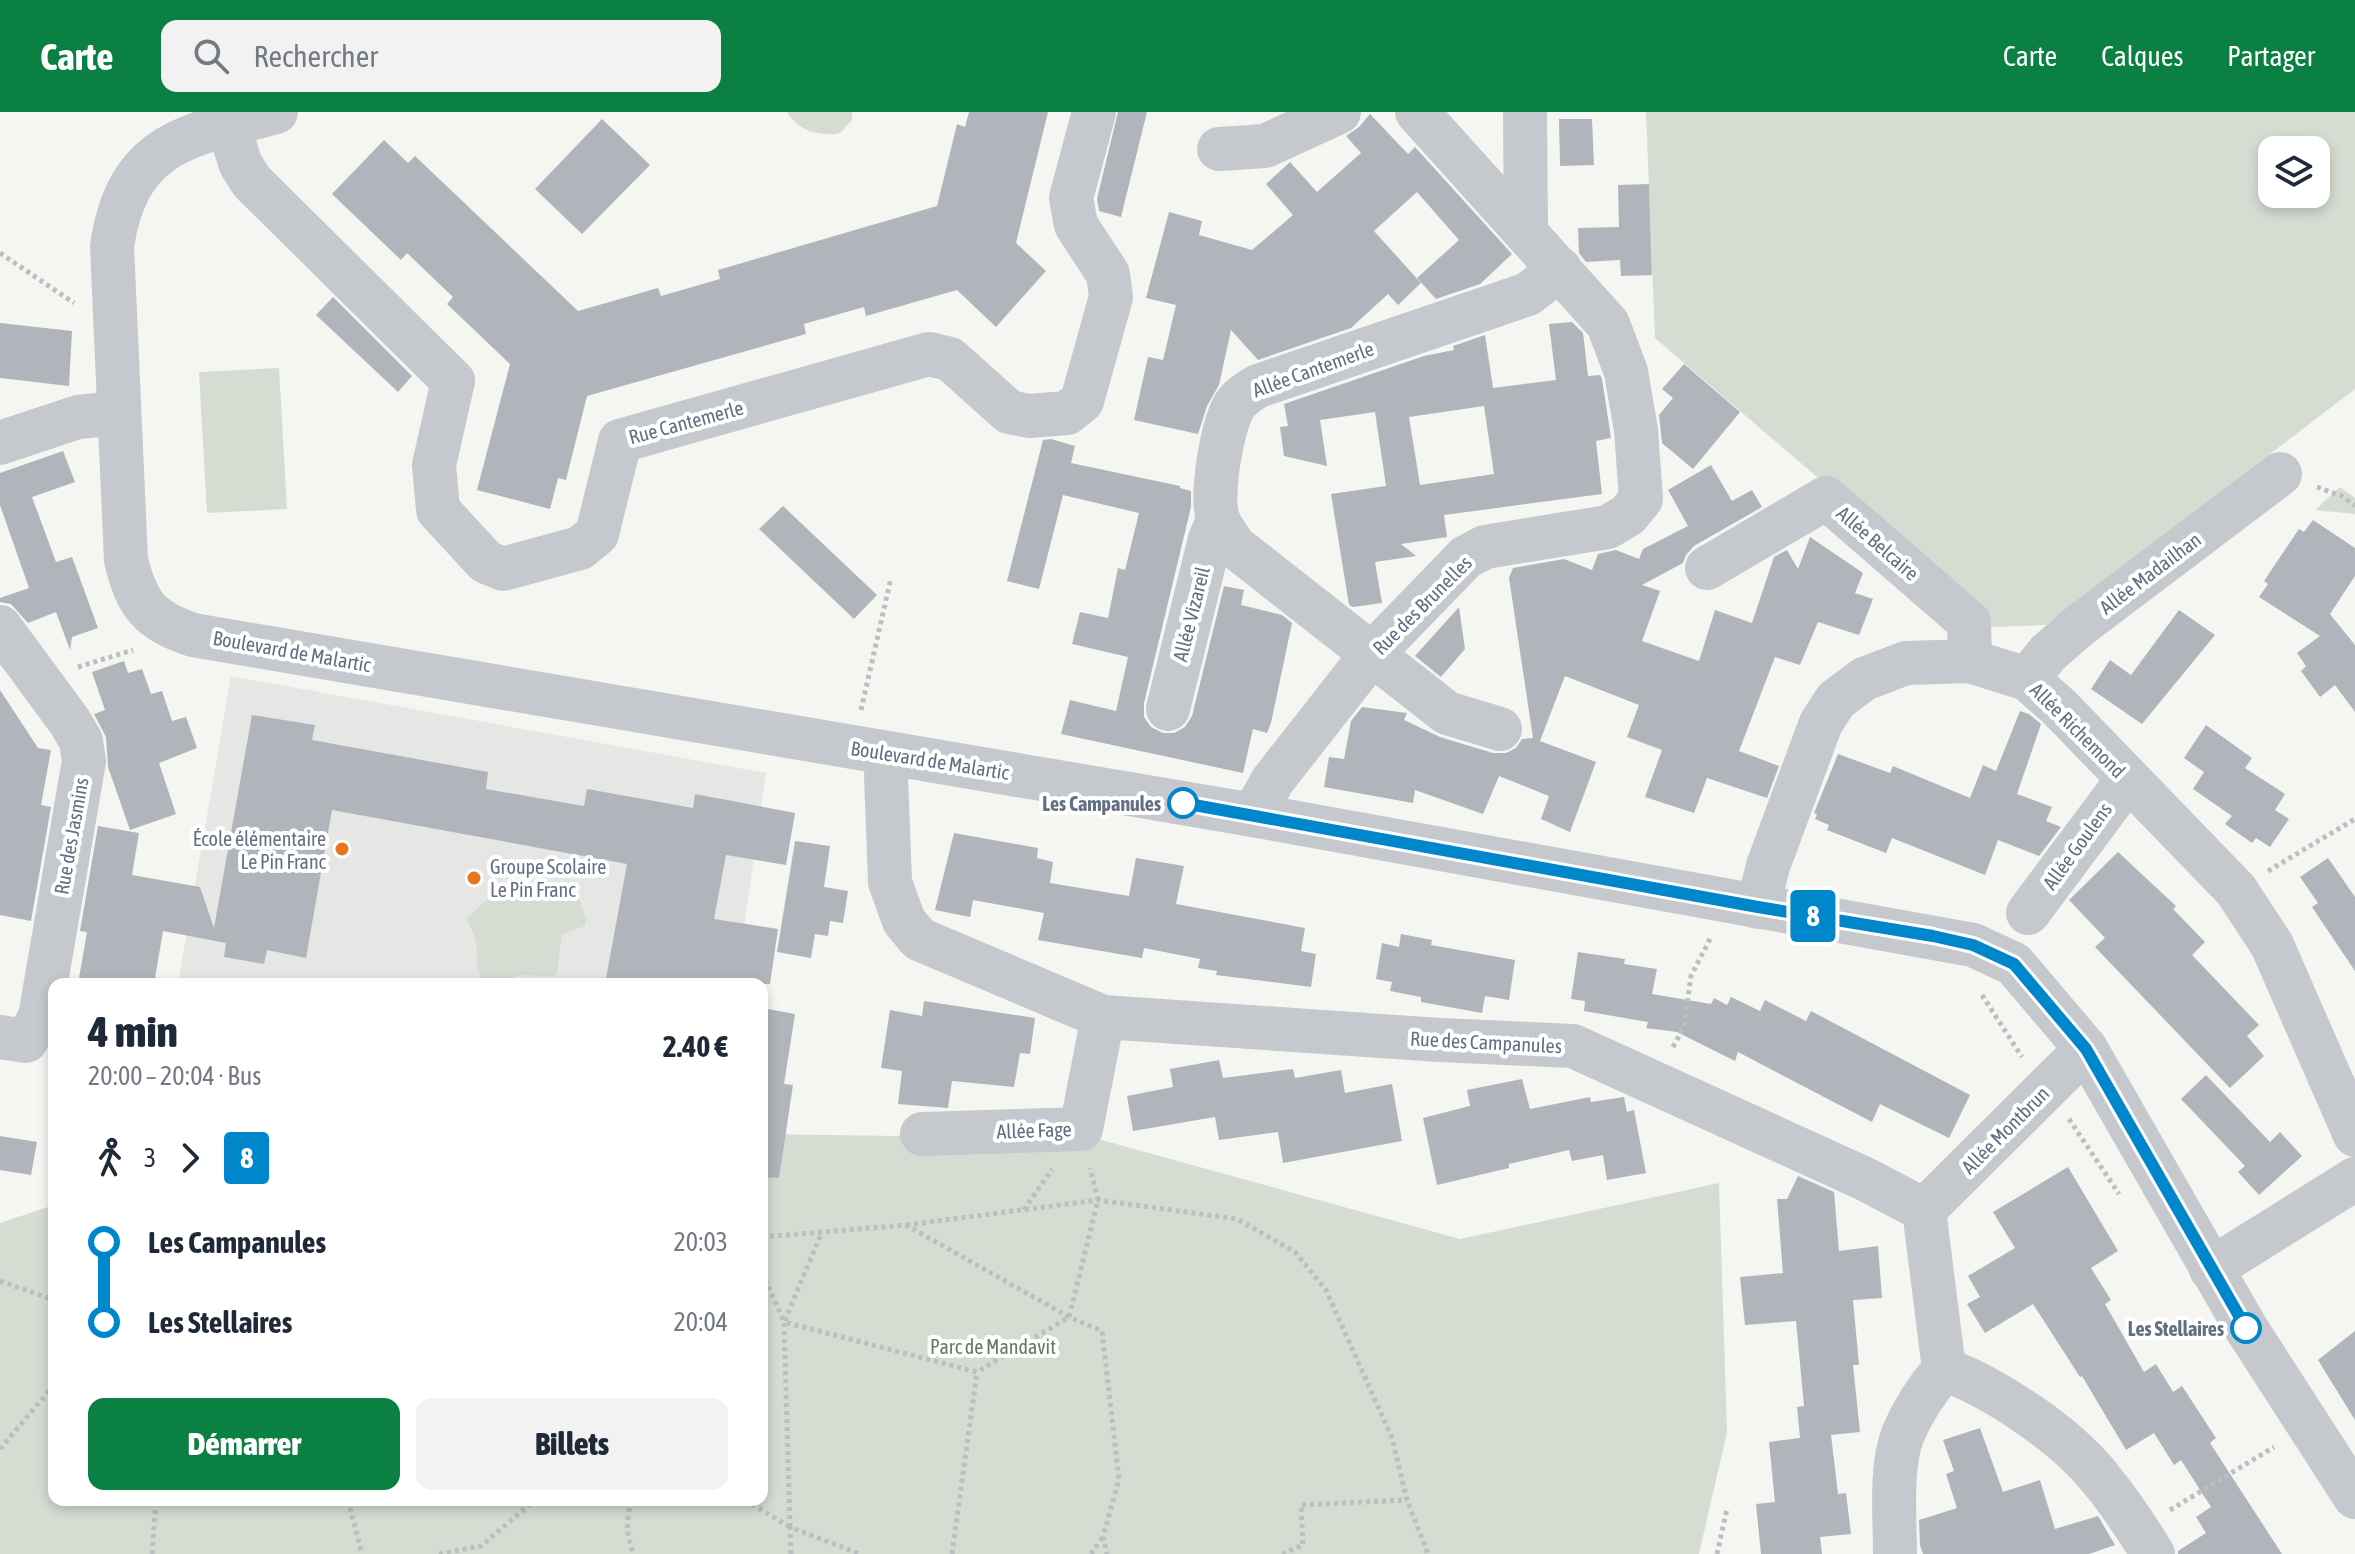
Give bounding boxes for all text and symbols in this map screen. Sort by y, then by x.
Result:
search box [161,20,721,92]
icon: search [189,34,233,78]
text: Carte [40,35,113,78]
text: Rechercher [253,39,378,73]
text: Carte [2003,40,2057,72]
text: Calques [2101,40,2183,72]
text: Partager [2227,40,2315,72]
map controls [2258,136,2330,208]
button: layers [2258,136,2330,208]
street label: Allée Cantemerle [1249,336,1377,402]
street label: Rue Cantemerle [626,396,746,448]
street label: Allée Belcaire [1832,501,1924,585]
street label: Allée Madailhan [2095,527,2205,619]
street label: Rue des Brunelles [1368,551,1476,659]
street label: Allée Vizareil [1168,564,1214,664]
street label: Boulevard de Malartic [211,626,373,676]
street label: Allée Richemond [2026,678,2130,782]
street label: Boulevard de Malartic [849,736,1011,784]
street label: Rue des Jasmins [49,776,93,896]
marker: Les Campanules [1168,788,1198,818]
place label: Les Campanules [1042,792,1161,815]
street label: Allée Goulens [2038,798,2116,894]
place label: École élémentaire Le Pin Franc [193,827,327,873]
marker: École élémentaire Le Pin Franc [333,840,351,858]
place label: Groupe Scolaire Le Pin Franc [490,855,606,901]
marker: Groupe Scolaire Le Pin Franc [465,869,483,887]
line badge: 8 [1787,890,1839,942]
text: 8 [1806,900,1820,932]
text: 4 min [88,1006,178,1056]
street label: Rue des Campanules [1410,1027,1562,1057]
text: 2.40 € [663,1029,728,1063]
text: 20:00 – 20:04 · Bus [88,1061,261,1091]
street label: Allée Montbrun [1957,1082,2053,1178]
street label: Allée Fage [996,1117,1072,1143]
icon: walk [88,1136,132,1180]
icon: forward [168,1136,212,1180]
text: 8 [240,1142,253,1174]
text: 3 [144,1143,156,1173]
text: Les Campanules [148,1225,326,1259]
text: 20:03 [673,1227,728,1257]
text: Les Stellaires [148,1305,292,1339]
text: 20:04 [673,1307,728,1337]
marker: Les Stellaires [2231,1313,2261,1343]
place label: Les Stellaires [2128,1317,2224,1340]
park label: Parc de Mandavit [930,1335,1056,1358]
button: Démarrer [88,1398,400,1490]
button: Billets [416,1398,728,1490]

